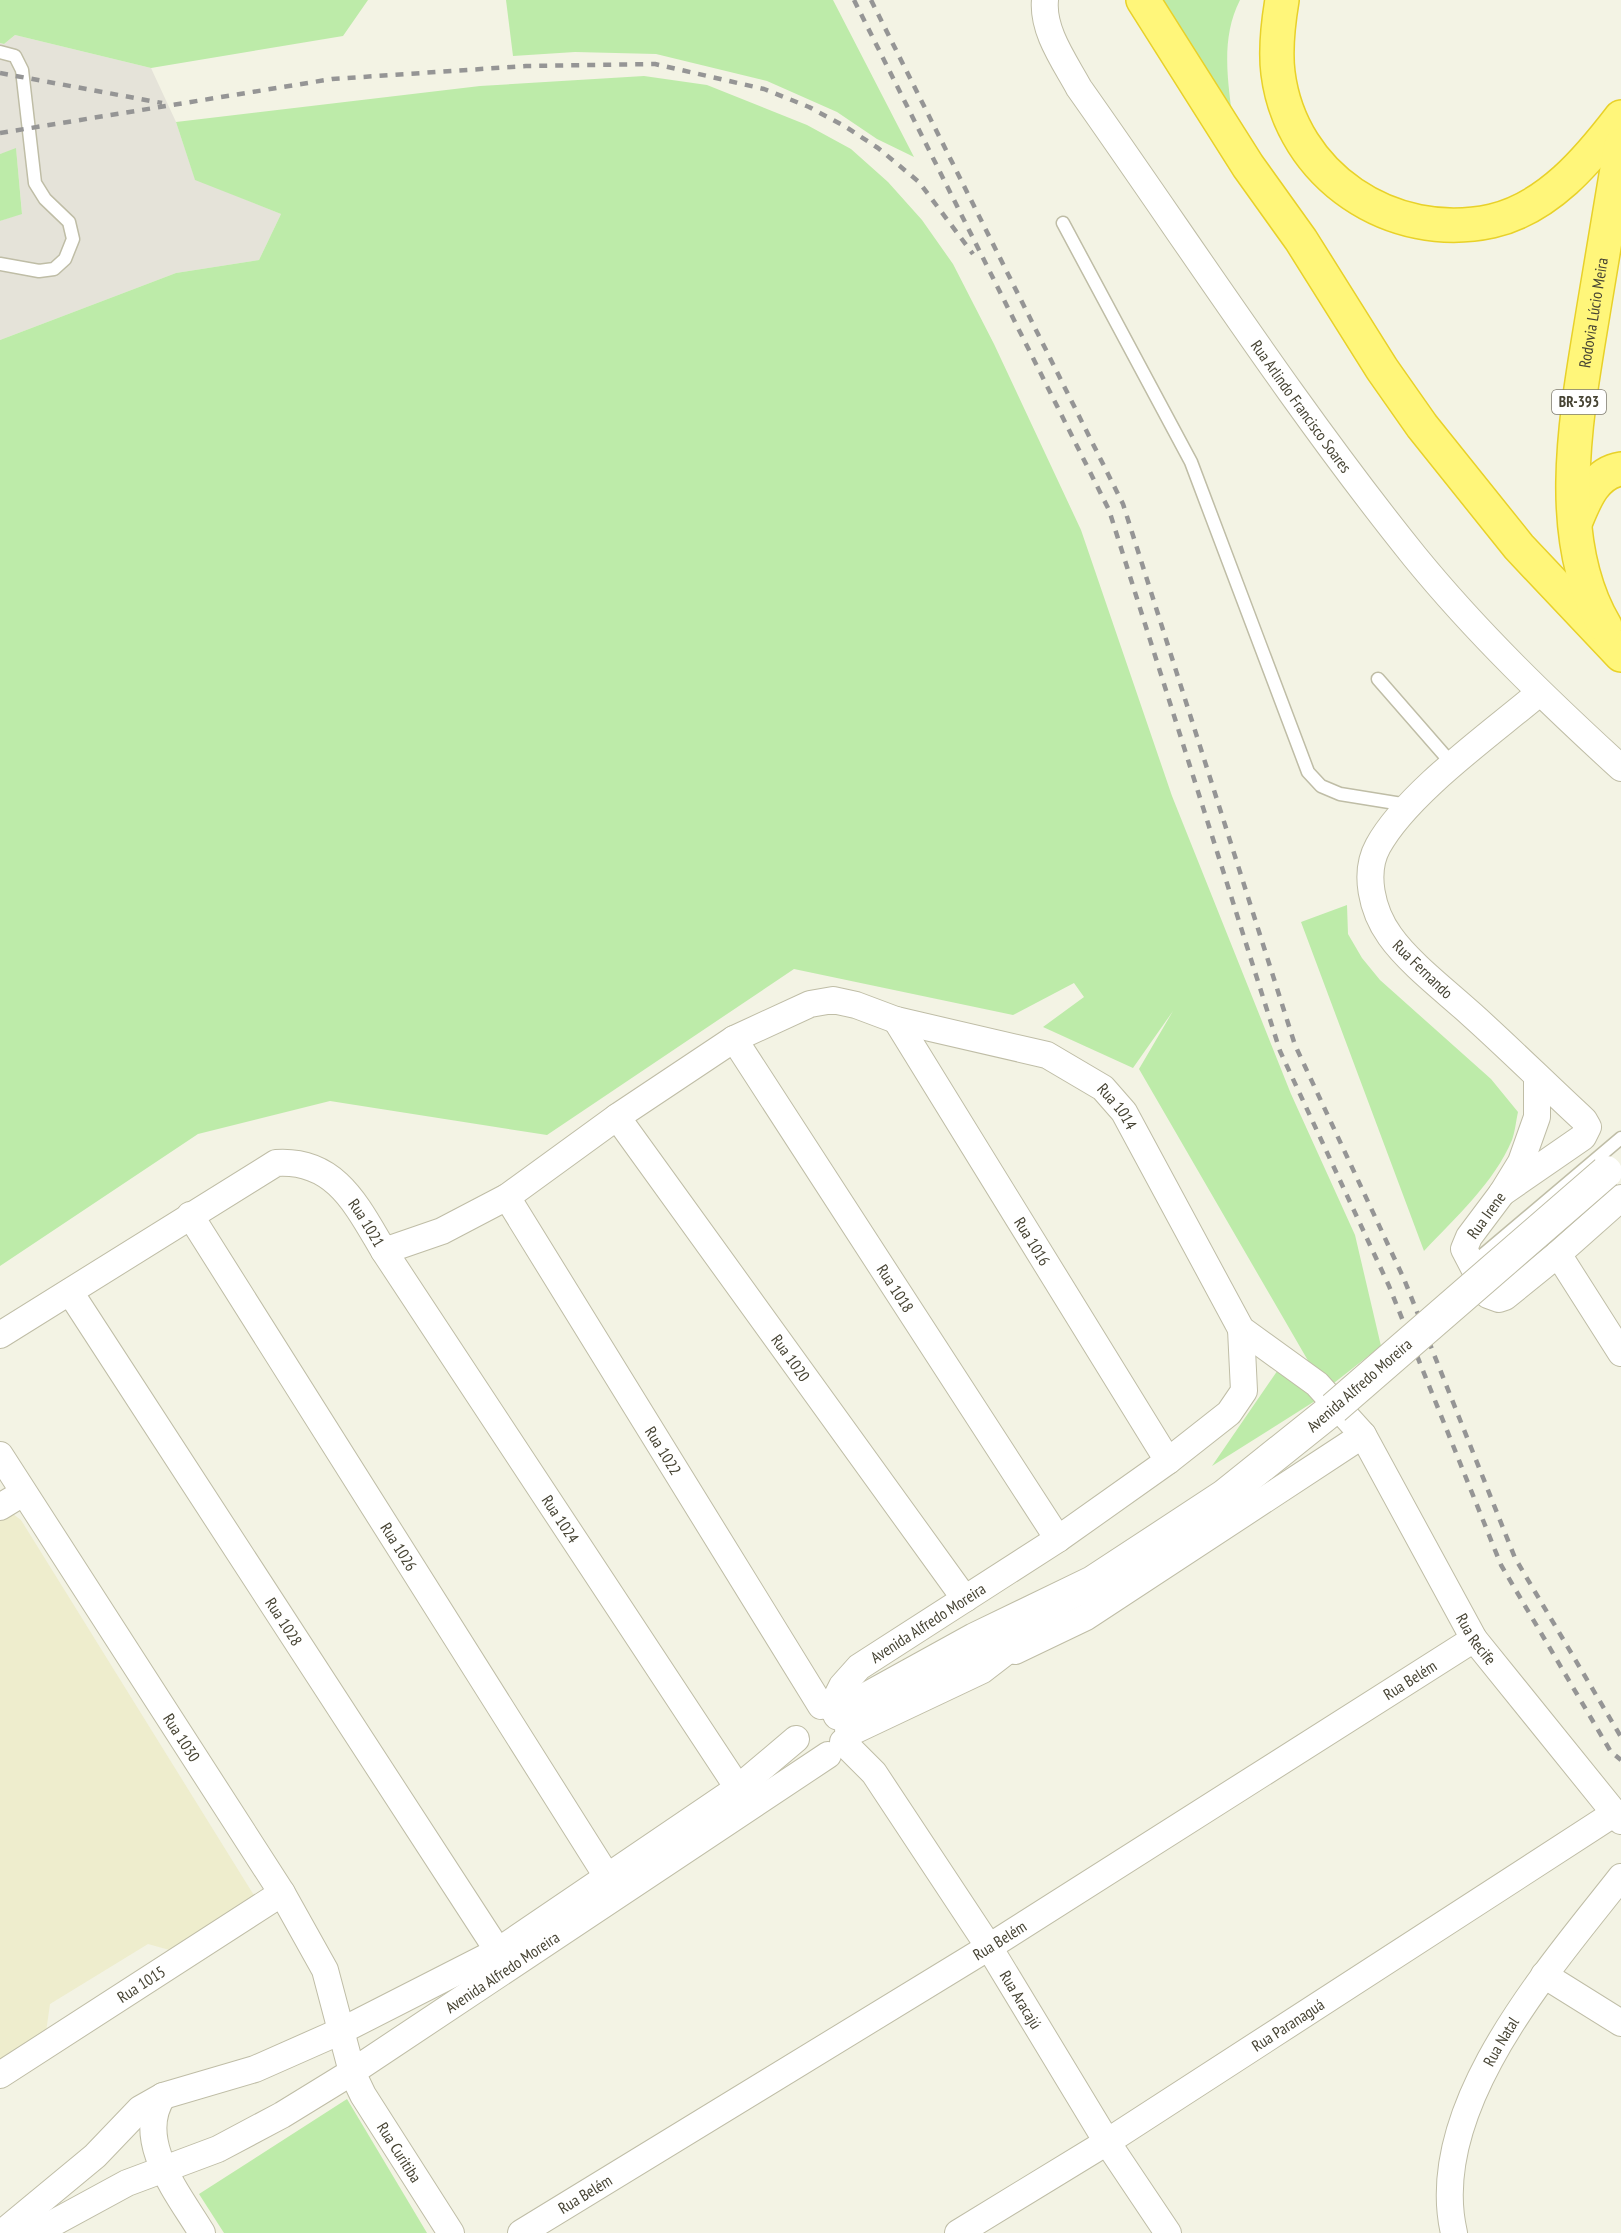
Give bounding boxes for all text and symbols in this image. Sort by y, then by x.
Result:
street label: Rodovia Lúcio Meira [1574,256,1612,369]
street label: Rua Arlindo Francisco Soares [1247,336,1356,477]
road number: BR-393 [1552,390,1606,414]
street label: Rua Fernando [1389,935,1457,1003]
street label: Rua 1014 [1093,1079,1141,1133]
street label: Rua Irene [1462,1188,1510,1242]
street label: Rua 1021 [344,1195,389,1250]
street label: Rua 1016 [1010,1213,1055,1269]
street label: Rua 1018 [873,1260,918,1316]
street label: Rua 1020 [767,1330,815,1385]
street label: Avenida Alfredo Moreira [1302,1334,1416,1436]
street label: Rua 1022 [641,1423,686,1479]
street label: Rua 1024 [538,1491,584,1547]
street label: Rua 1026 [376,1519,422,1574]
street label: Avenida Alfredo Moreira [867,1578,989,1667]
street label: Rua 1028 [261,1594,307,1649]
street label: Rua Recife [1452,1610,1501,1669]
street label: Rua Belém [1379,1655,1440,1704]
street label: Rua 1030 [159,1710,205,1765]
street label: Rua Belém [969,1916,1030,1964]
street label: Avenida Alfredo Moreira [441,1927,563,2017]
street label: Rua 1015 [113,1961,169,2007]
street label: Rua Aracajú [996,1967,1046,2033]
street label: Rua Paranaguá [1248,1994,1328,2056]
street label: Rua Natal [1478,2013,1523,2070]
street label: Rua Curitiba [373,2118,426,2186]
street label: Rua Belém [554,2170,616,2218]

